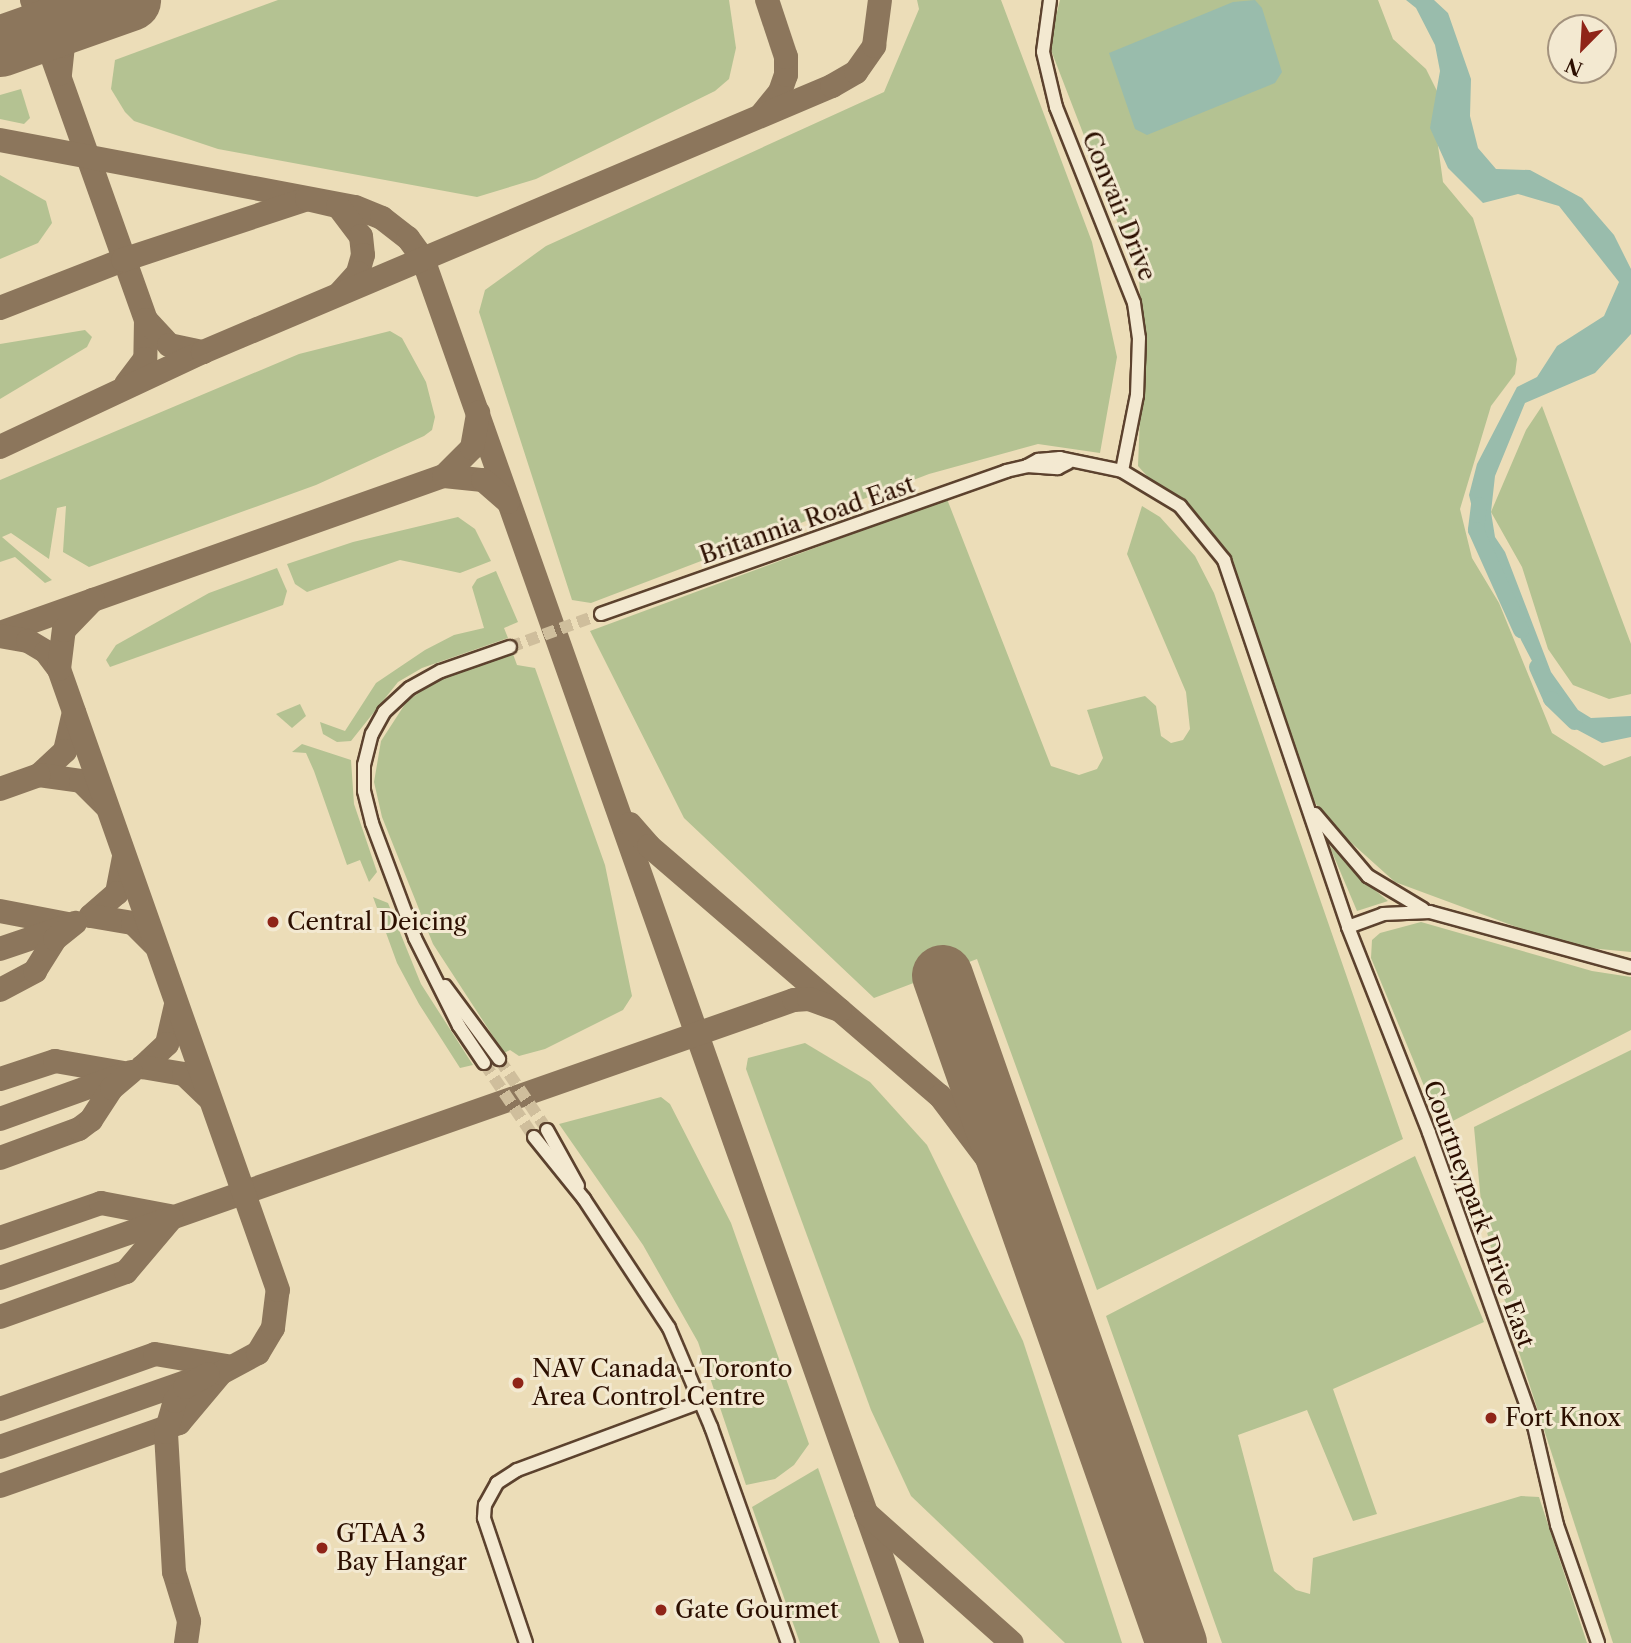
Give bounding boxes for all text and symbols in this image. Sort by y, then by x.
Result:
north arrow [1547,14,1617,84]
text: N [1562,53,1586,81]
street label: Convair Drive [1076,127,1162,285]
street label: Britannia Road East [696,470,918,570]
place label: Central Deicing [287,908,466,936]
marker: Central Deicing [265,914,281,930]
street label: Courtneypark Drive East [1417,1076,1541,1352]
place label: NAV Canada - Toronto Area Control Centre [532,1355,794,1411]
marker: NAV Canada - Toronto Area Control Centre [510,1375,526,1391]
place label: Fort Knox [1505,1404,1621,1432]
marker: Fort Knox [1483,1410,1499,1426]
place label: GTAA 3 Bay Hangar [336,1520,468,1576]
marker: GTAA 3 Bay Hangar [314,1540,330,1556]
place label: Gate Gourmet [675,1596,839,1624]
marker: Gate Gourmet [653,1602,669,1618]

